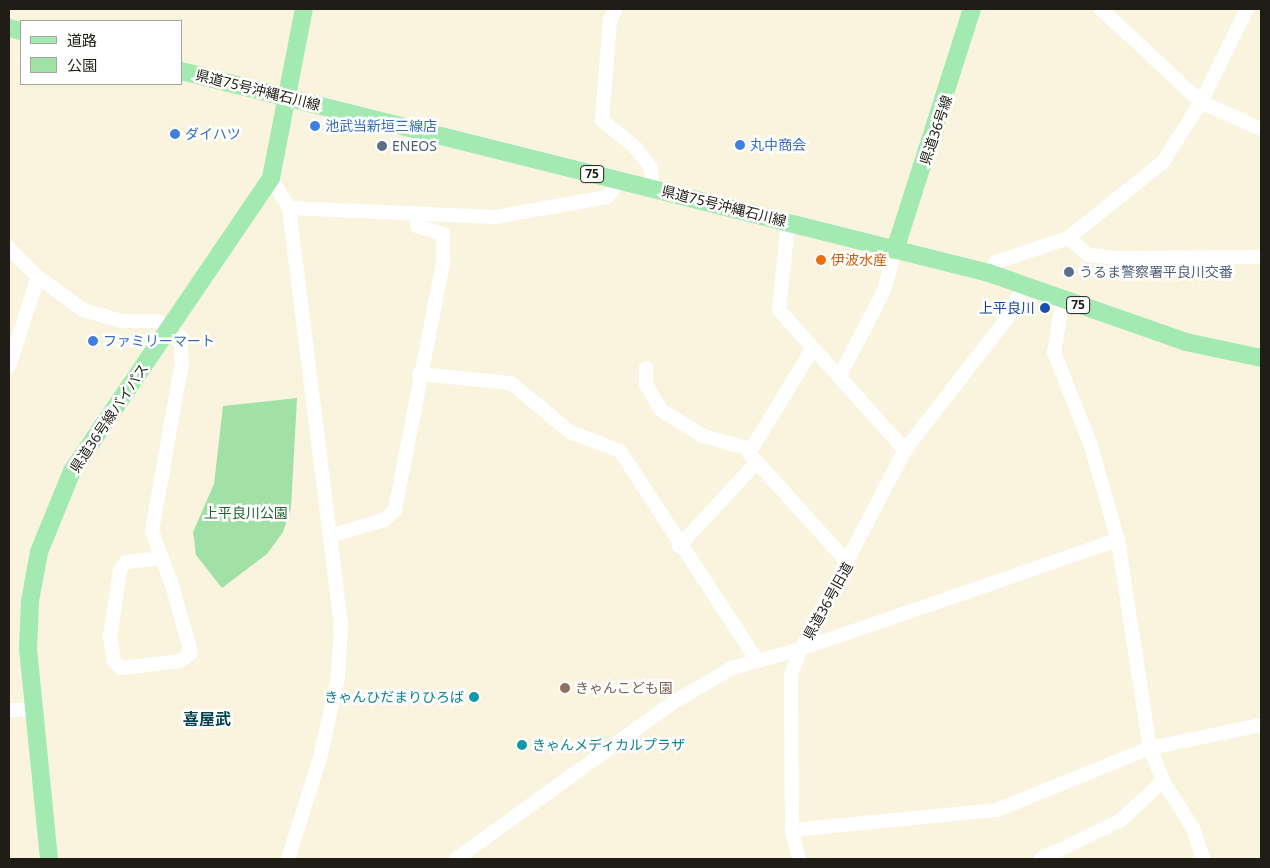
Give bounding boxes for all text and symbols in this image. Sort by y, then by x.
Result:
legend [20,20,182,85]
text: 道路 [67,30,97,50]
text: 公園 [67,55,97,75]
street label: 県道75号沖縄石川線 [194,66,322,114]
street label: 県道36号線 [916,93,956,167]
place label: 池武当新垣三線店 [325,118,437,134]
marker: 池武当新垣三線店 [309,120,321,132]
place label: ダイハツ [185,126,241,142]
marker: ダイハツ [169,128,181,140]
place label: 丸中商会 [750,137,806,153]
place label: ENEOS [392,138,437,154]
marker: 丸中商会 [734,139,746,151]
marker: ENEOS [376,140,388,152]
road number: 75 [580,164,604,183]
street label: 県道75号沖縄石川線 [660,182,788,230]
place label: 伊波水産 [831,252,887,268]
marker: 伊波水産 [815,254,827,266]
place label: うるま警察署平良川交番 [1079,264,1233,280]
marker: うるま警察署平良川交番 [1063,266,1075,278]
road number: 75 [1066,296,1090,314]
place label: 上平良川 [979,300,1035,316]
marker: 上平良川 [1039,302,1051,314]
place label: ファミリーマート [103,333,215,349]
marker: ファミリーマート [87,335,99,347]
street label: 県道36号線バイパス [66,360,152,476]
park label: 上平良川公園 [204,505,288,521]
street label: 県道36号旧道 [800,559,856,643]
place label: きゃんこども園 [575,680,673,696]
marker: きゃんこども園 [559,682,571,694]
place label: きゃんひだまりひろば [324,689,464,705]
marker: きゃんひだまりひろば [468,691,480,703]
district label: 喜屋武 [183,709,231,729]
place label: きゃんメディカルプラザ [532,737,686,753]
marker: きゃんメディカルプラザ [516,739,528,751]

